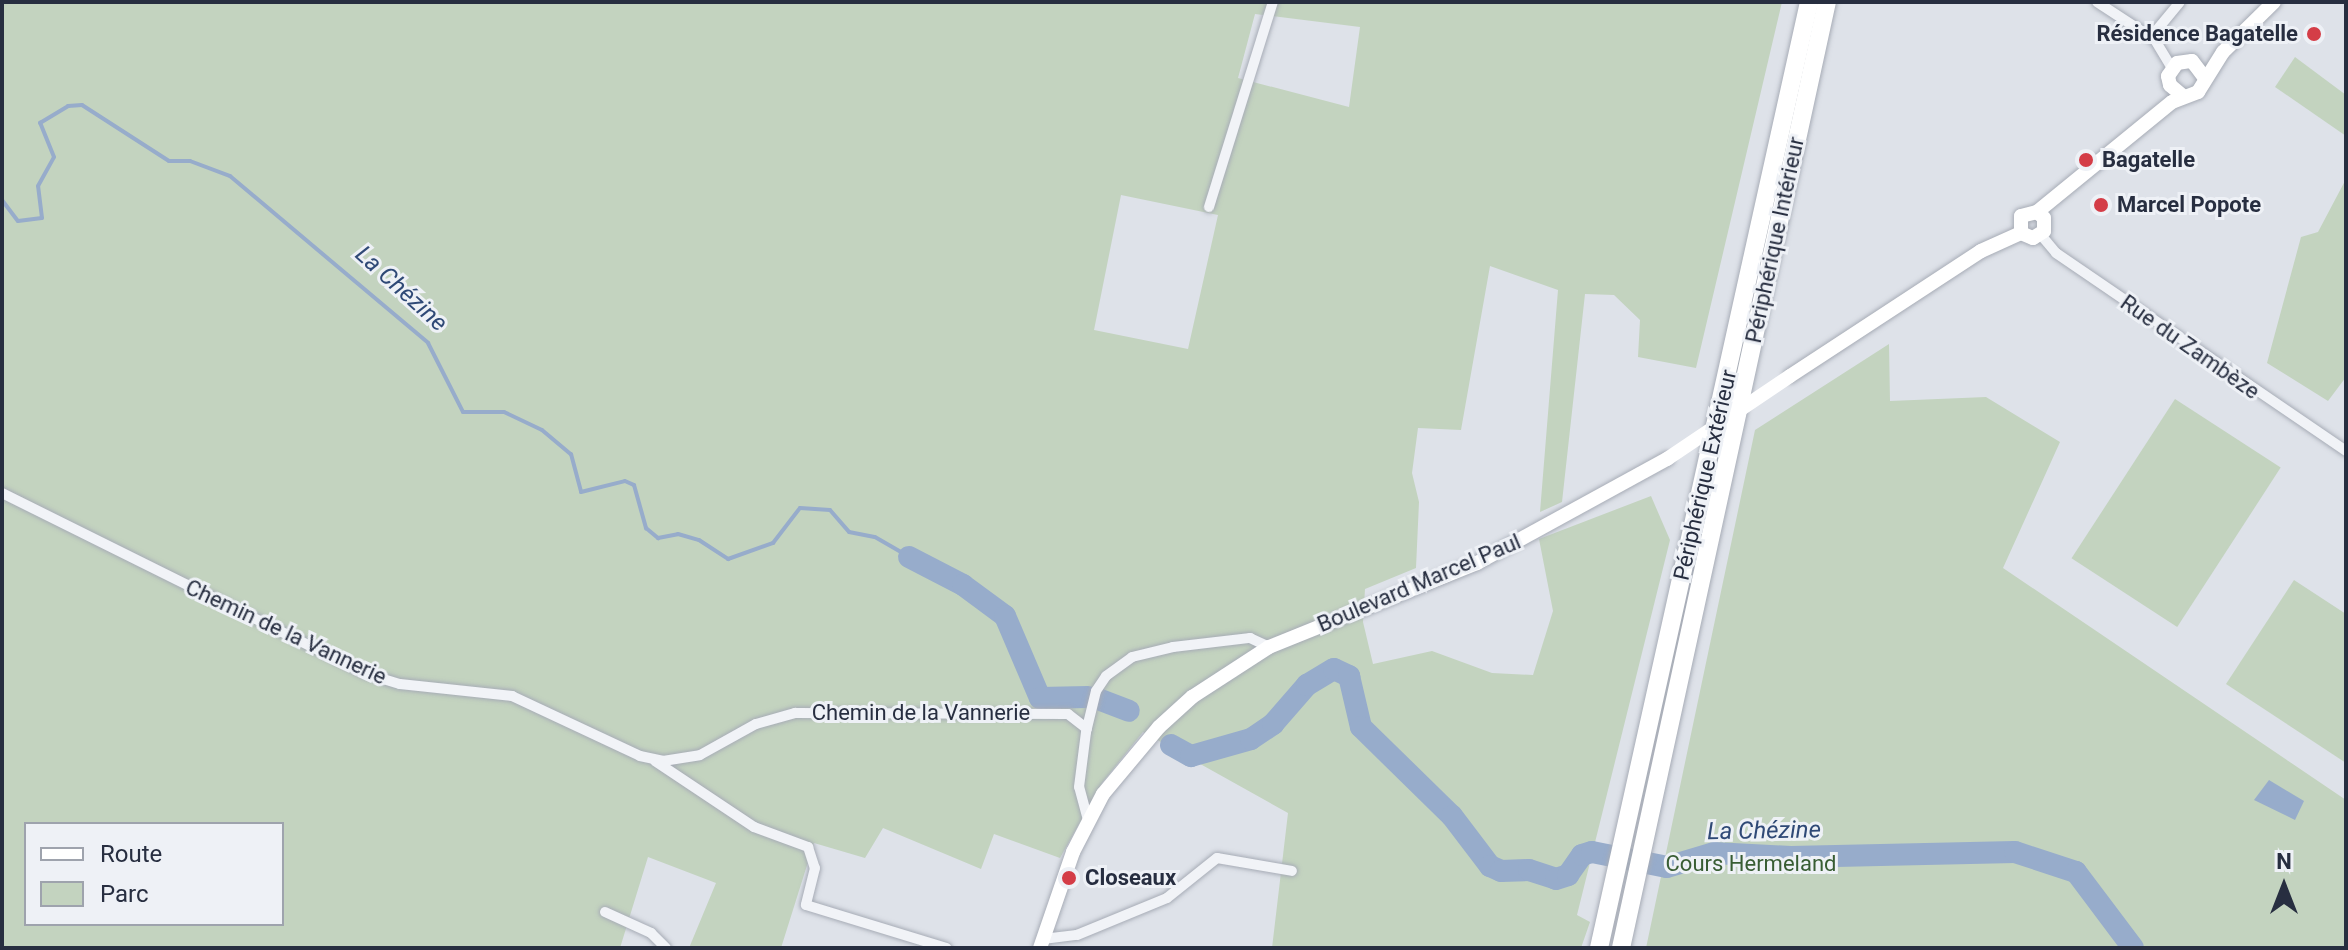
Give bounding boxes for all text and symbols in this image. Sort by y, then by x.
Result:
place label: Résidence Bagatelle [2096,21,2298,47]
marker: Résidence Bagatelle [2305,25,2323,43]
street label: Périphérique Intérieur [1740,135,1810,345]
place label: Bagatelle [2102,147,2195,173]
marker: Bagatelle [2077,151,2095,169]
place label: Marcel Popote [2117,192,2261,218]
marker: Marcel Popote [2092,196,2110,214]
water label: La Chézine [349,240,453,338]
street label: Rue du Zambèze [2115,289,2265,405]
street label: Périphérique Extérieur [1668,367,1742,583]
street label: Boulevard Marcel Paul [1313,528,1525,638]
street label: Chemin de la Vannerie [181,574,391,690]
street label: Chemin de la Vannerie [812,700,1030,726]
water label: La Chézine [1707,816,1821,846]
legend [24,822,284,926]
text: Route [100,840,162,868]
north arrow [2244,846,2324,926]
text: N [2276,849,2292,874]
park label: Cours Hermeland [1666,851,1836,877]
place label: Closeaux [1085,865,1176,891]
marker: Closeaux [1060,869,1078,887]
text: Parc [100,880,149,908]

